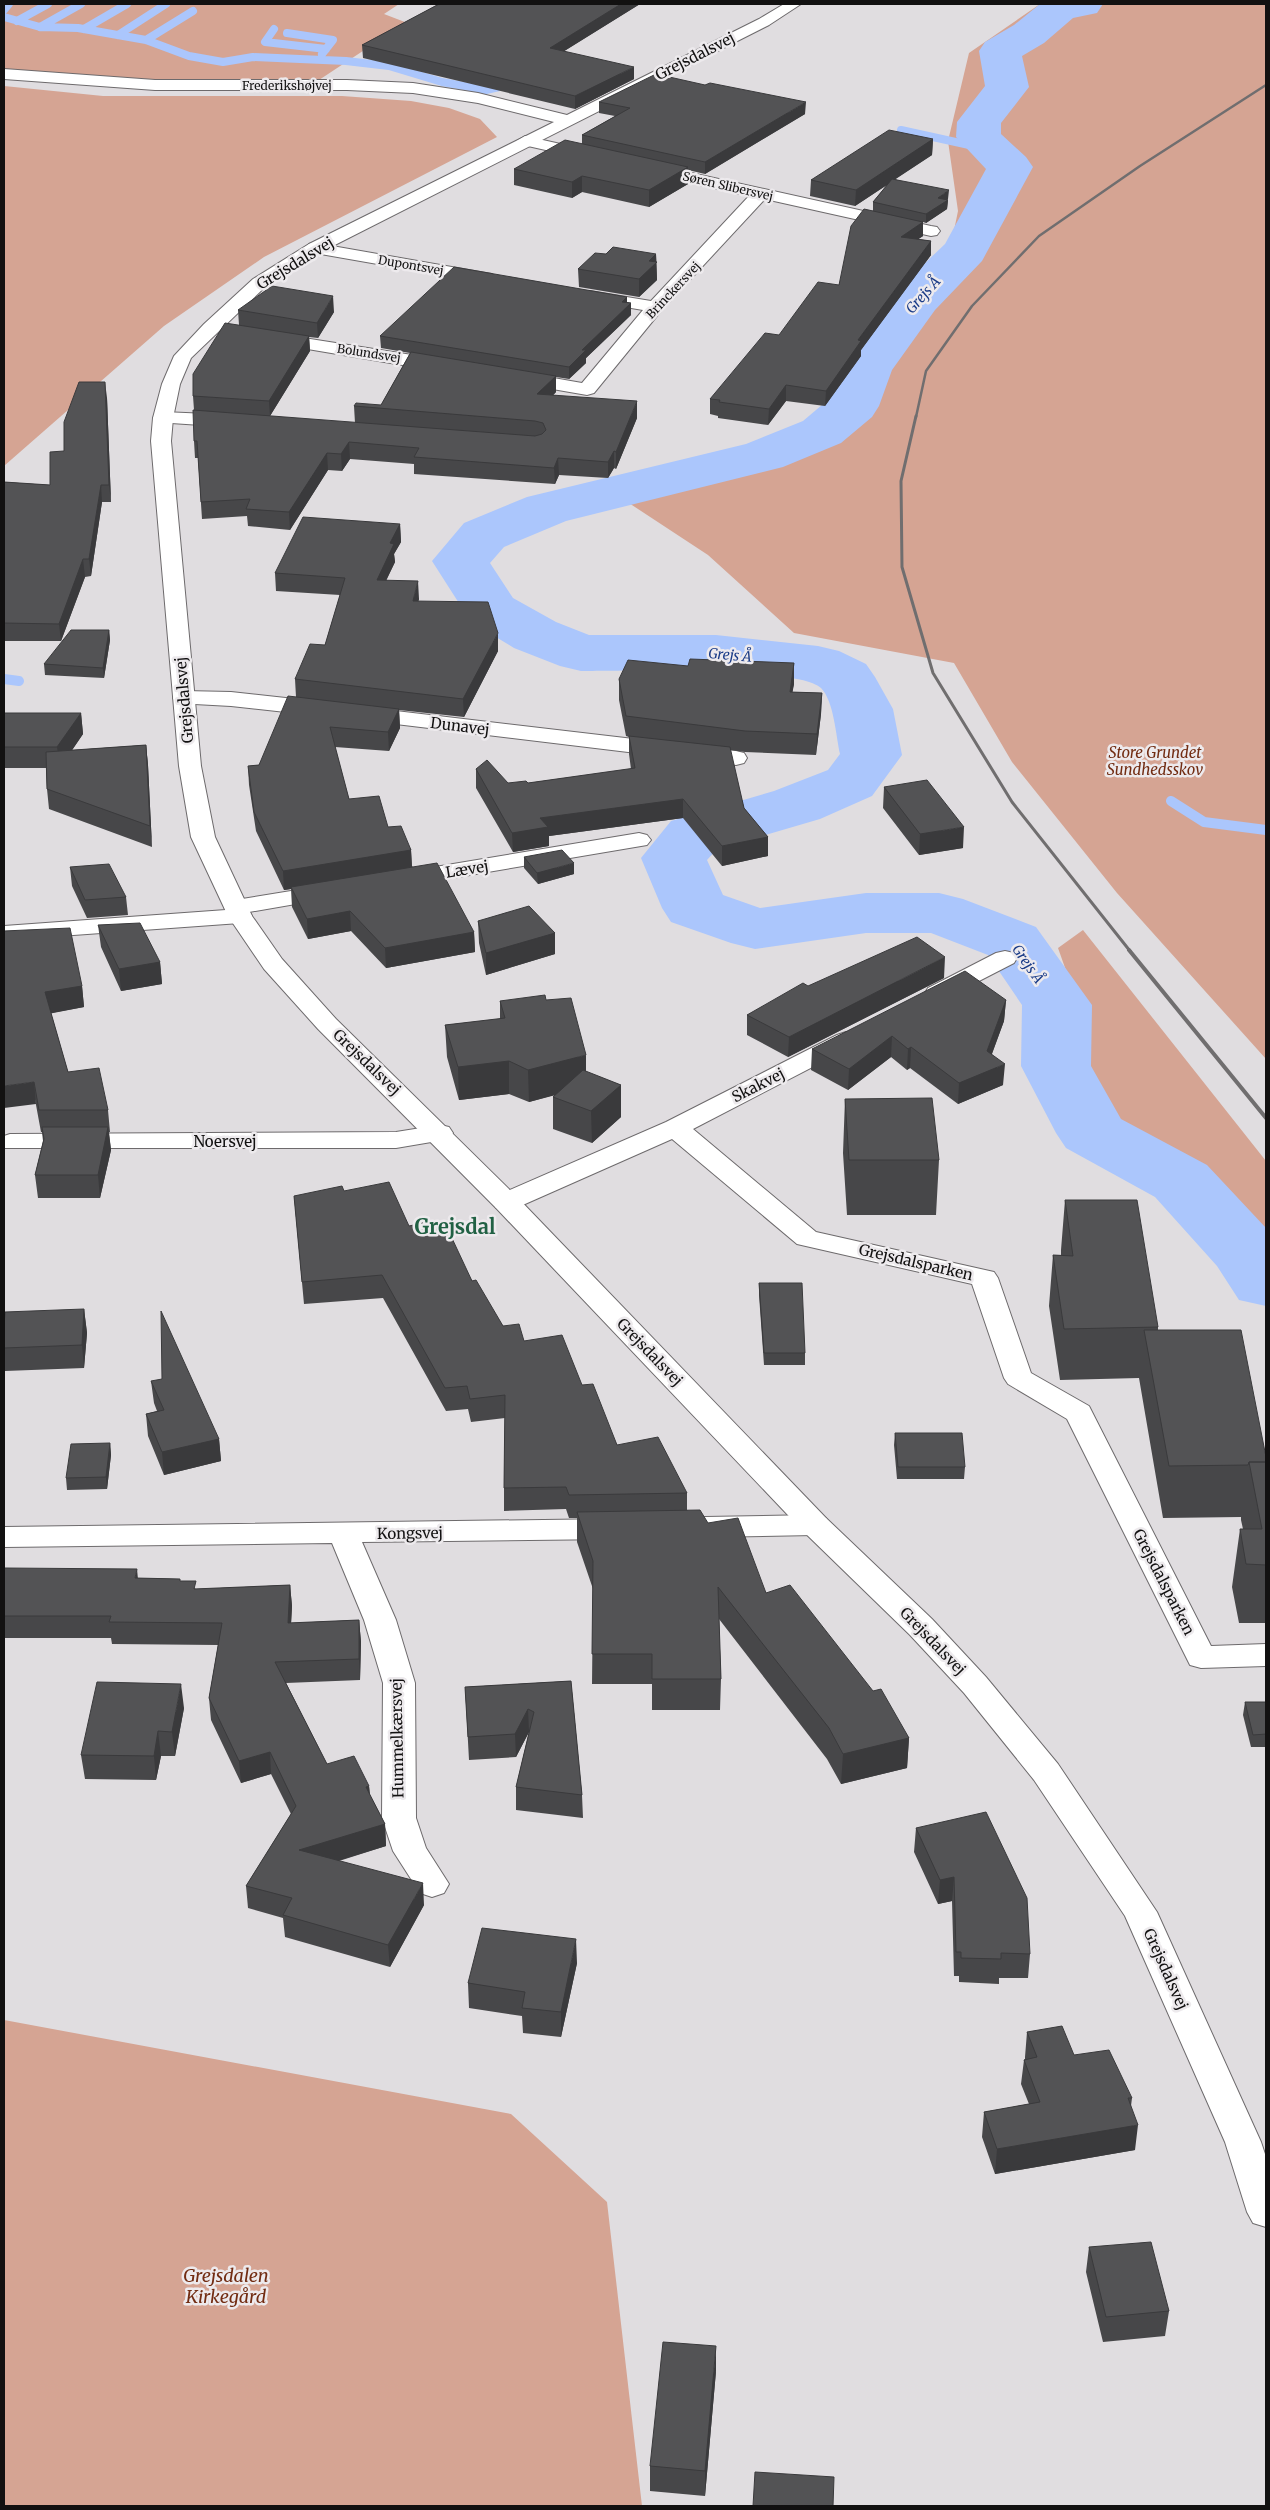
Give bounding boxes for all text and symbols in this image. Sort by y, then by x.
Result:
street label: Grejsdalsvej [652,28,738,84]
street label: Frederikshøjvej [242,78,332,93]
street label: Søren Slibersvej [681,168,775,204]
street label: Grejsdalsvej [253,233,337,293]
street label: Dupontsvej [377,252,445,278]
street label: Brinckersvej [643,258,703,322]
water label: Grejs Å [901,272,945,317]
street label: Bolundsvej [336,341,402,365]
water label: Grejs Å [708,643,753,666]
street label: Grejsdalsvej [171,656,197,744]
street label: Dunavej [429,713,491,739]
park label: Store Grundet Sundhedsskov [1107,743,1203,779]
street label: Lævej [444,856,490,882]
water label: Grejs Å [1008,940,1049,988]
street label: Grejsdalsvej [329,1025,405,1099]
street label: Skakvej [728,1064,788,1106]
street label: Noersvej [193,1132,257,1151]
district label: Grejsdal [415,1214,496,1239]
street label: Grejsdalsparken [857,1240,975,1284]
street label: Grejsdalsvej [613,1314,687,1390]
street label: Kongsvej [377,1523,443,1543]
street label: Grejsdalsparken [1129,1526,1199,1638]
street label: Grejsdalsvej [896,1603,970,1679]
street label: Hummelkærsvej [386,1678,408,1798]
street label: Grejsdalsvej [1140,1925,1192,2013]
park label: Grejsdalen Kirkegård [183,2264,269,2308]

